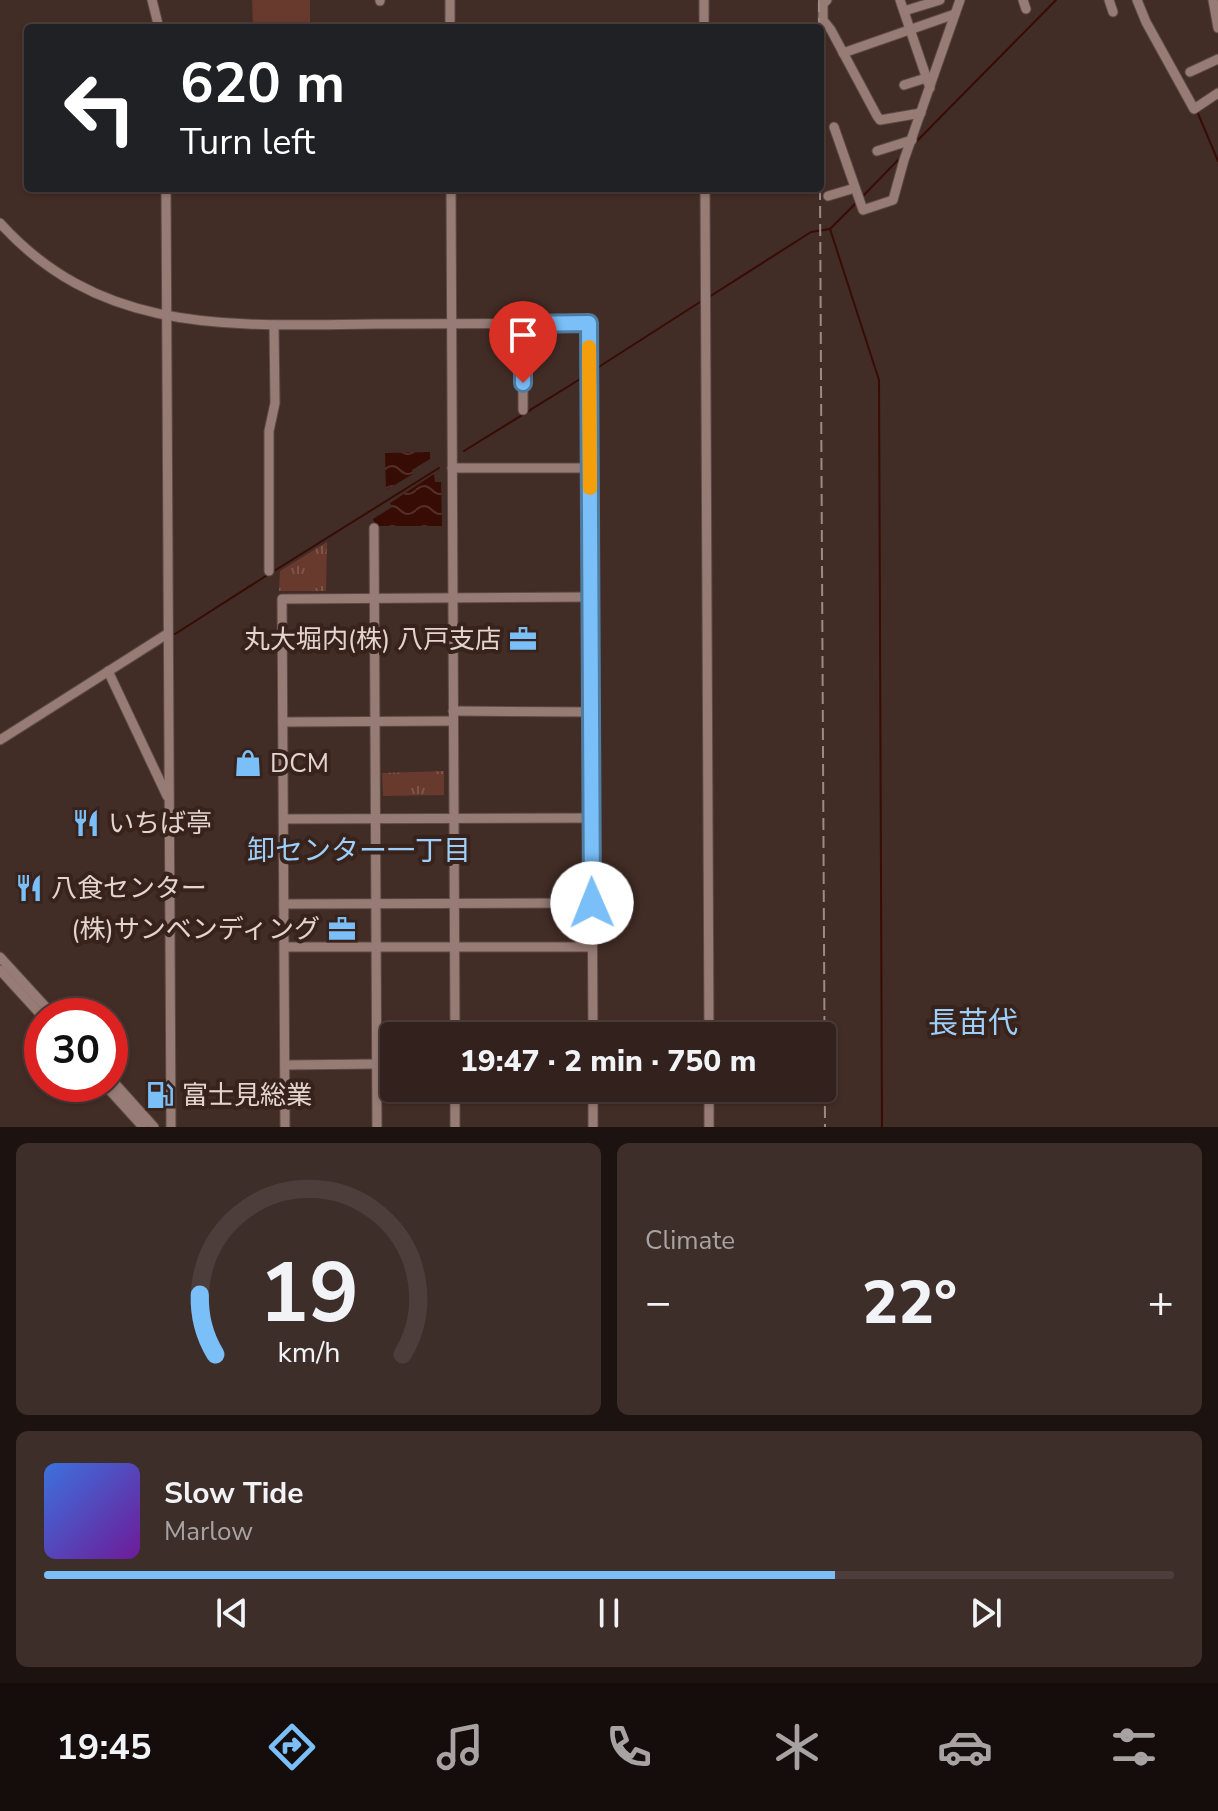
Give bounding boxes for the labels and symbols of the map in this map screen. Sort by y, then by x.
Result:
pin [489,301,557,383]
place label: 丸大堀内(株) 八戸支店 [244,622,501,657]
office icon: 丸大堀内(株) 八戸支店 [508,624,538,654]
place label: DCM [270,746,329,781]
shop icon: DCM [233,748,263,778]
place label: いちば亭 [108,806,212,841]
restaurant icon: いちば亭 [71,808,101,838]
district label: 卸センター一丁目 [247,832,471,870]
position arrow [550,861,634,945]
place label: 八食センター [51,871,207,906]
restaurant icon: 八食センター [14,873,44,903]
place label: (株)サンベンディング [71,912,320,947]
office icon: (株)サンベンディング [327,914,357,944]
speed limit sign: 30 [24,998,128,1102]
district label: 長苗代 [928,1003,1018,1044]
place label: 富士見総業 [182,1078,312,1113]
fuel station icon: 富士見総業 [145,1080,175,1110]

